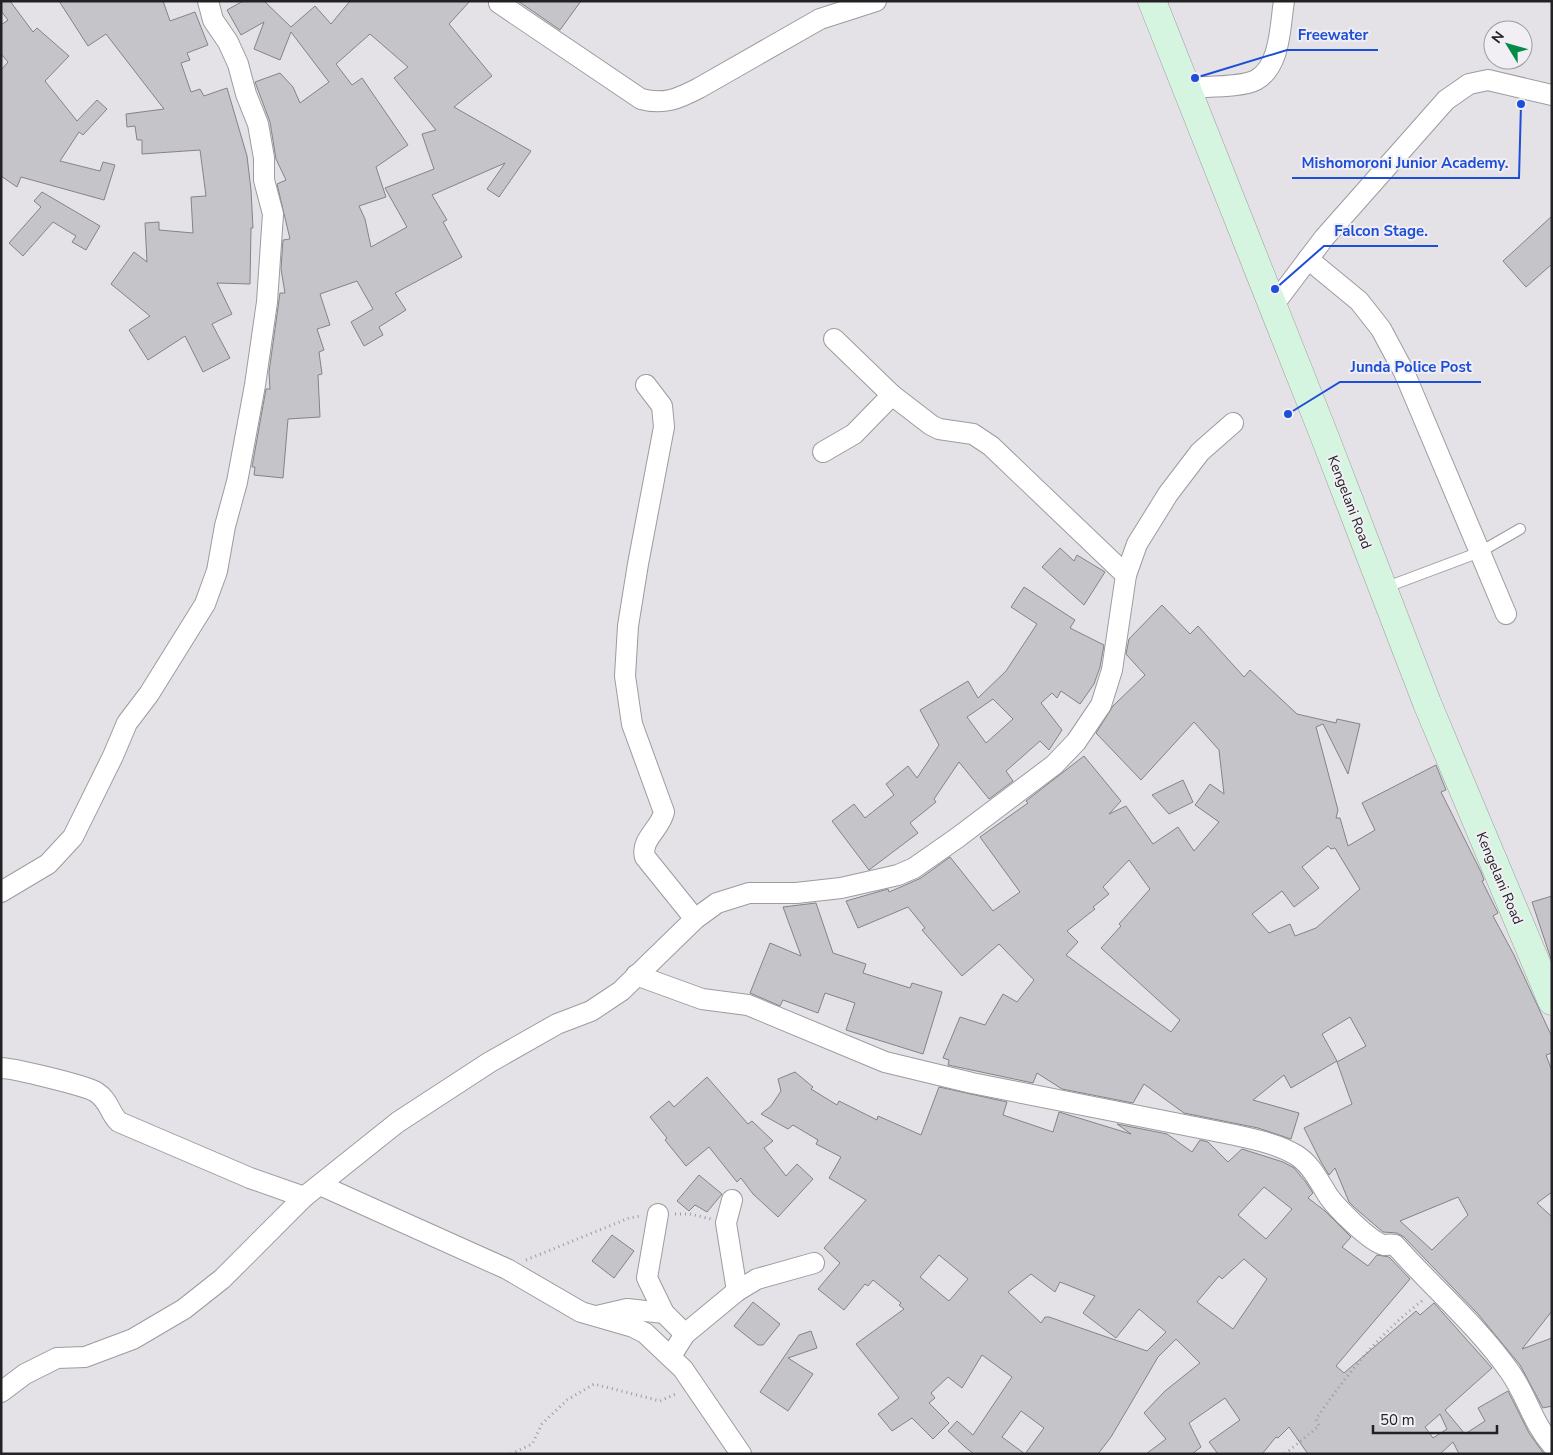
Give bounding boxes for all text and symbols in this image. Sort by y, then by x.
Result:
callout: Freewater [1287,20,1378,50]
north arrow [1483,20,1533,70]
text: Freewater [1298,25,1368,45]
text: N [1487,28,1509,47]
callout: Mishomoroni Junior Academy. [1292,148,1519,178]
text: Mishomoroni Junior Academy. [1301,153,1509,173]
callout: Falcon Stage. [1324,216,1438,246]
text: Falcon Stage. [1334,221,1428,241]
callout: Junda Police Post [1340,352,1481,382]
text: Junda Police Post [1350,357,1472,377]
street label: Kengelani Road [1323,453,1376,552]
street label: Kengelani Road [1472,829,1528,927]
scale bar [1373,1402,1497,1434]
text: 50 m [1380,1410,1415,1430]

